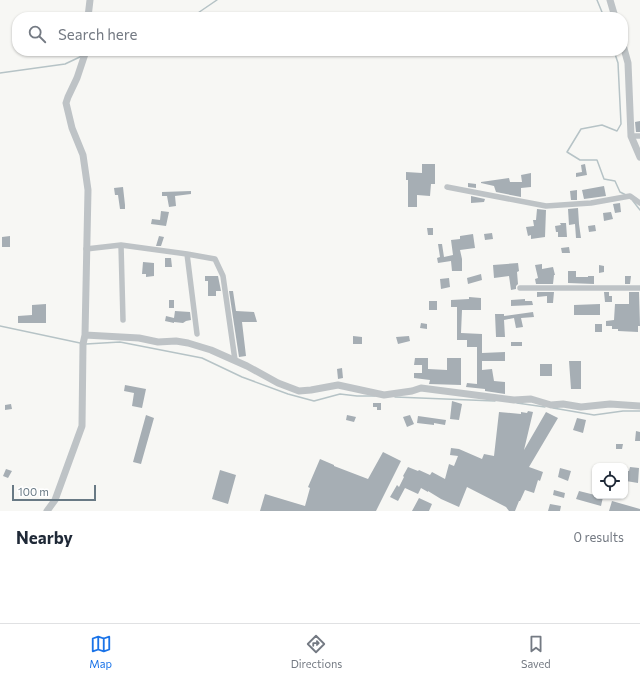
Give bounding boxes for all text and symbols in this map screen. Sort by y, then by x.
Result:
search box [12,12,628,56]
icon: search [26,23,48,45]
text: Search here [58,25,137,43]
map controls [592,463,628,499]
button: locate [592,463,628,499]
scale bar [12,483,96,502]
text: 100 m [18,485,49,498]
text: Nearby [16,527,73,548]
text: 0 results [573,529,624,545]
tab: Map [89,633,112,670]
tab: Directions [291,633,342,670]
tab: Saved [521,633,551,670]

